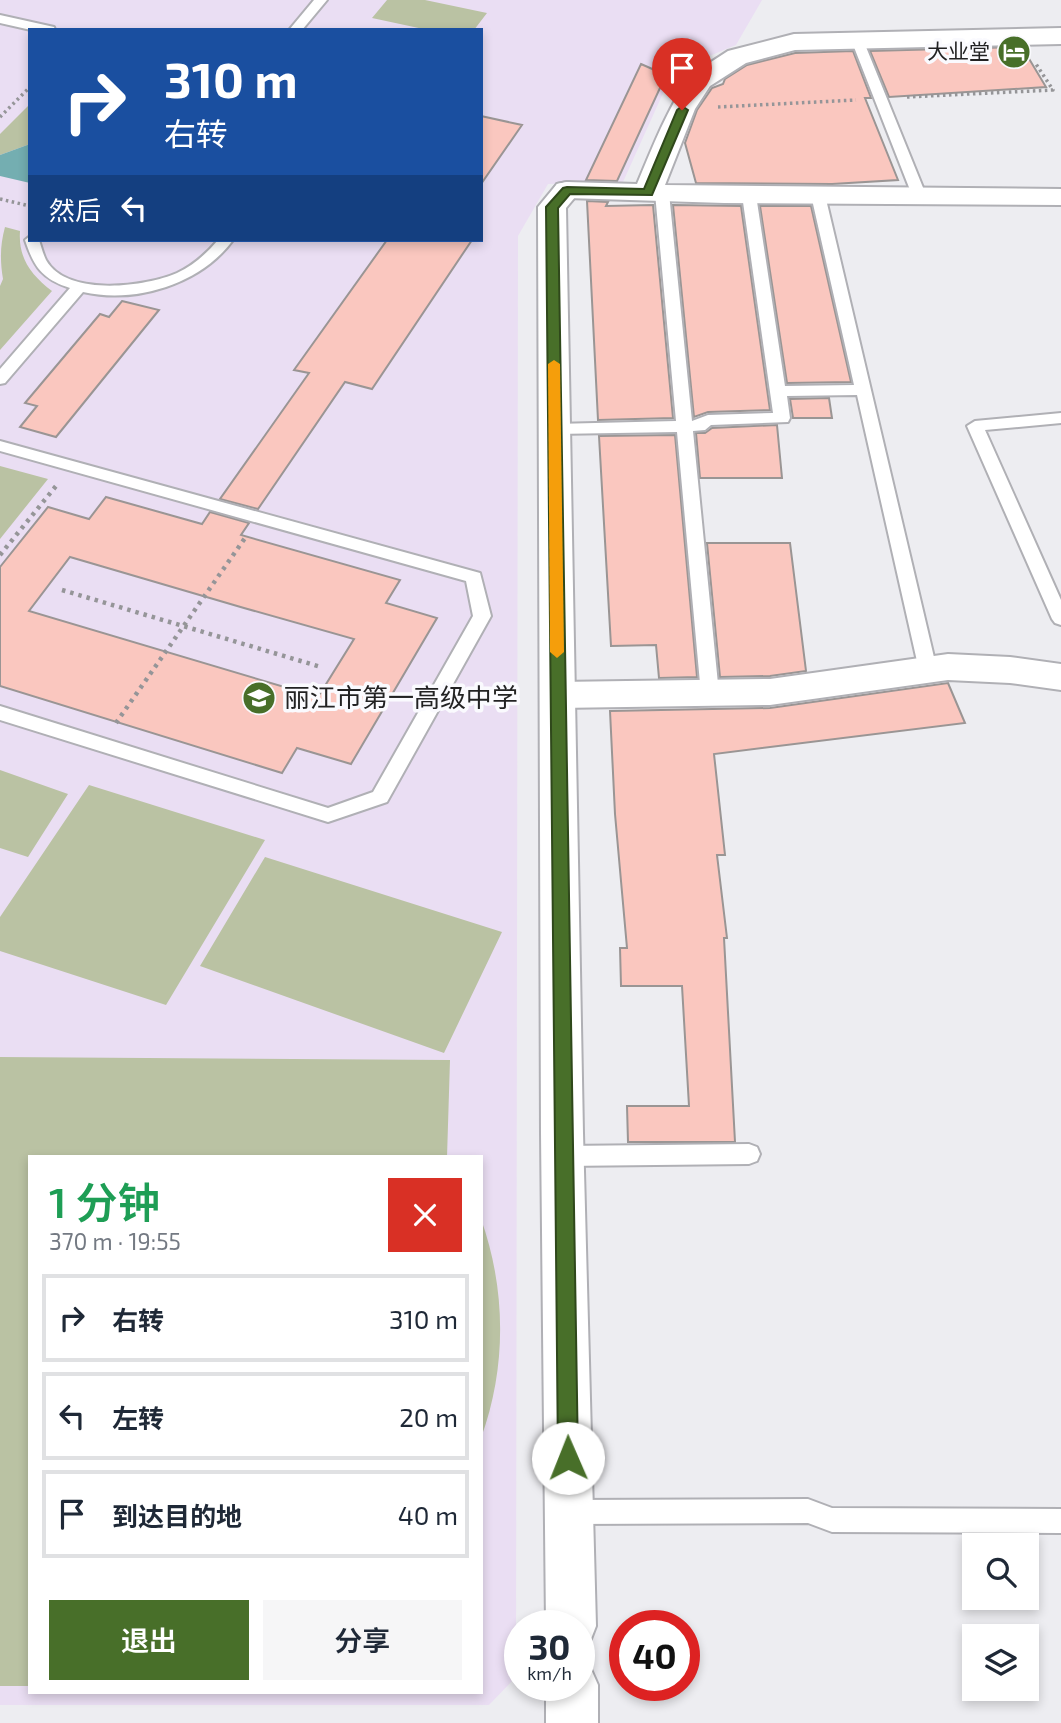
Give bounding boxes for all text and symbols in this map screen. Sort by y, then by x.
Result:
hotel icon: 大业堂 [995,33,1033,71]
pin [652,38,712,110]
place label: 大业堂 [927,38,990,63]
text: 310 m [164,49,298,108]
icon: arrive [663,49,701,87]
icon: right [49,56,140,147]
text: 右转 [164,114,228,152]
icon: left [115,189,153,227]
text: 然后 [49,194,101,225]
school or university icon: 丽江市第一高级中学 [240,679,278,717]
place label: 丽江市第一高级中学 [284,681,518,712]
text: 1 分钟 [49,1176,160,1226]
button: close [388,1178,462,1252]
text: 370 m · 19:55 [49,1227,181,1255]
icon: right [53,1299,91,1337]
text: 310 m [389,1303,458,1334]
text: 右转 [112,1304,164,1335]
icon: left [53,1397,91,1435]
text: 20 m [399,1401,458,1432]
text: 左转 [112,1402,164,1433]
position arrow [531,1421,605,1495]
icon: arrive [53,1495,91,1533]
text: 40 m [398,1499,458,1530]
text: 到达目的地 [112,1500,242,1531]
map controls [962,1533,1039,1701]
button: search [962,1533,1039,1610]
button: 退出 [49,1600,249,1680]
button: 分享 [263,1600,462,1680]
speed limit sign: 40 [609,1610,700,1701]
button: layers [962,1624,1039,1701]
text: 30 [529,1625,570,1667]
text: km/h [527,1662,572,1684]

